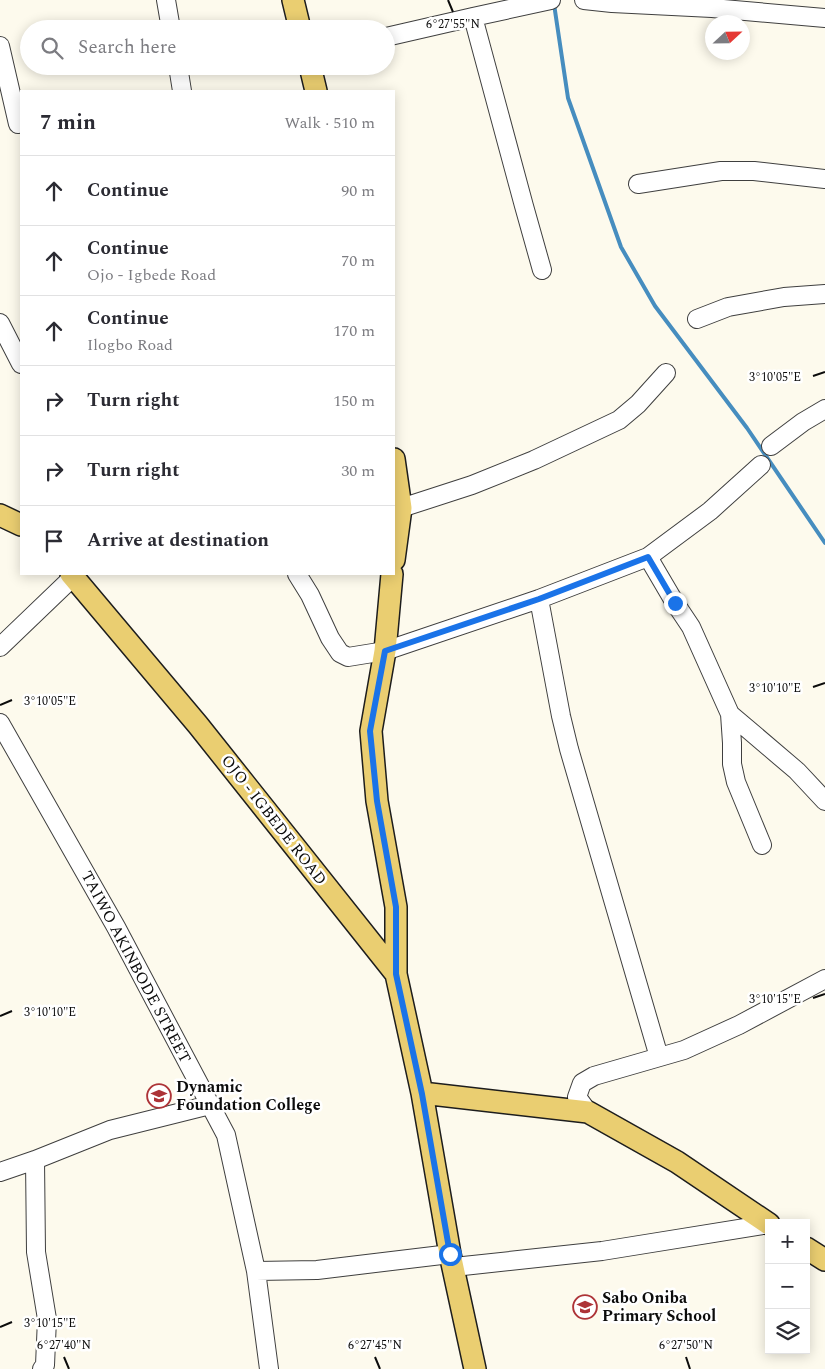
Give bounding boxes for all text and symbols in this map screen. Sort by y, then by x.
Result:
text: 6°27'55"N [426,15,480,34]
north arrow [705,15,750,60]
search box [20,20,395,75]
text: Search here [78,33,177,62]
icon: search [38,34,66,62]
text: 7 min [40,107,96,139]
text: Walk · 510 m [284,111,375,135]
text: Continue [87,176,169,205]
icon: ahead [40,177,68,205]
text: 90 m [341,179,375,203]
text: Continue [87,234,169,263]
icon: ahead [40,247,68,275]
text: 70 m [341,249,375,273]
text: Ojo - Igbede Road [87,263,216,287]
text: Continue [87,304,169,333]
icon: ahead [40,317,68,345]
text: 170 m [333,319,375,343]
text: Ilogbo Road [87,333,173,357]
text: 3°10'05"E [749,368,801,387]
text: Turn right [87,386,180,415]
icon: right [40,387,68,415]
text: 150 m [333,389,375,413]
text: Turn right [87,456,180,485]
icon: right [40,457,68,485]
text: 30 m [341,459,375,483]
text: Arrive at destination [87,526,269,555]
icon: arrive [40,527,68,555]
route end [664,592,687,615]
text: 3°10'10"E [749,679,801,698]
text: 3°10'05"E [24,692,76,711]
street label: OJO - IGBEDE ROAD [215,750,333,890]
street label: TAIWO AKINBODE STREET [75,866,197,1068]
text: 3°10'15"E [749,990,801,1009]
text: 3°10'10"E [24,1003,76,1022]
place label: Dynamic Foundation College [176,1075,321,1117]
school or university icon: Dynamic Foundation College [146,1083,172,1109]
map controls [765,1219,810,1354]
button: + [765,1219,810,1264]
route start [439,1243,462,1266]
button: − [765,1264,810,1309]
place label: Sabo Oniba Primary School [602,1286,716,1328]
school or university icon: Sabo Oniba Primary School [572,1294,598,1320]
button: layers [765,1309,810,1354]
text: 3°10'15"E [24,1314,76,1333]
text: 6°27'40"N [37,1336,91,1355]
text: 6°27'45"N [348,1336,402,1355]
text: 6°27'50"N [659,1336,713,1355]

